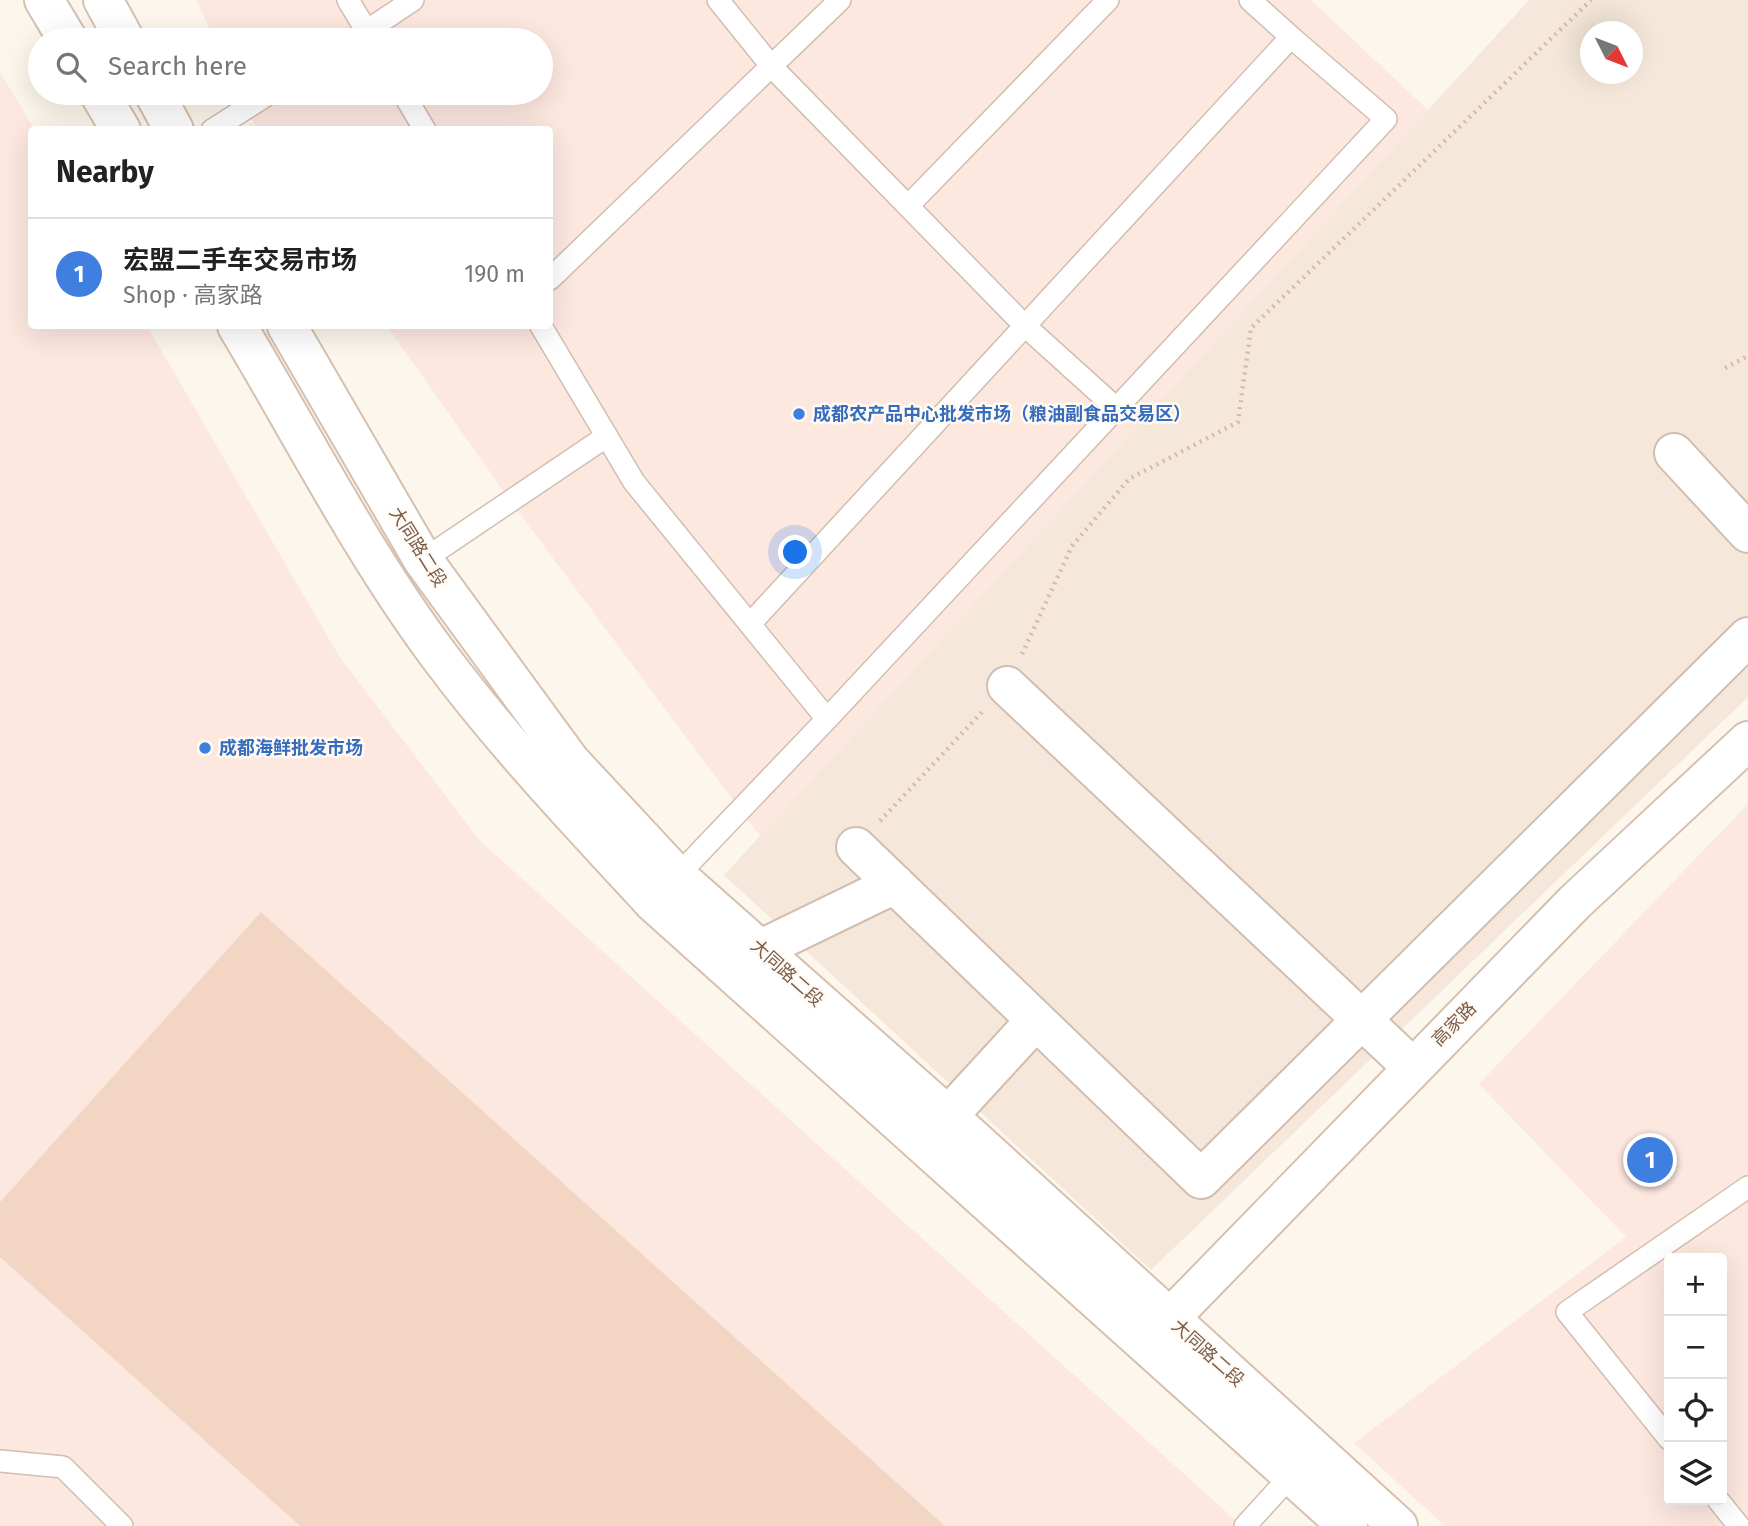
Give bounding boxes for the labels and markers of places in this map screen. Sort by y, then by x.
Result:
place label: 成都农产品中心批发市场（粮油副食品交易区） [813,403,1191,425]
marker: 成都农产品中心批发市场（粮油副食品交易区） [791,406,807,422]
place label: 成都海鲜批发市场 [219,737,363,759]
marker: 成都海鲜批发市场 [197,740,213,756]
pin: 1 [1627,1134,1673,1186]

